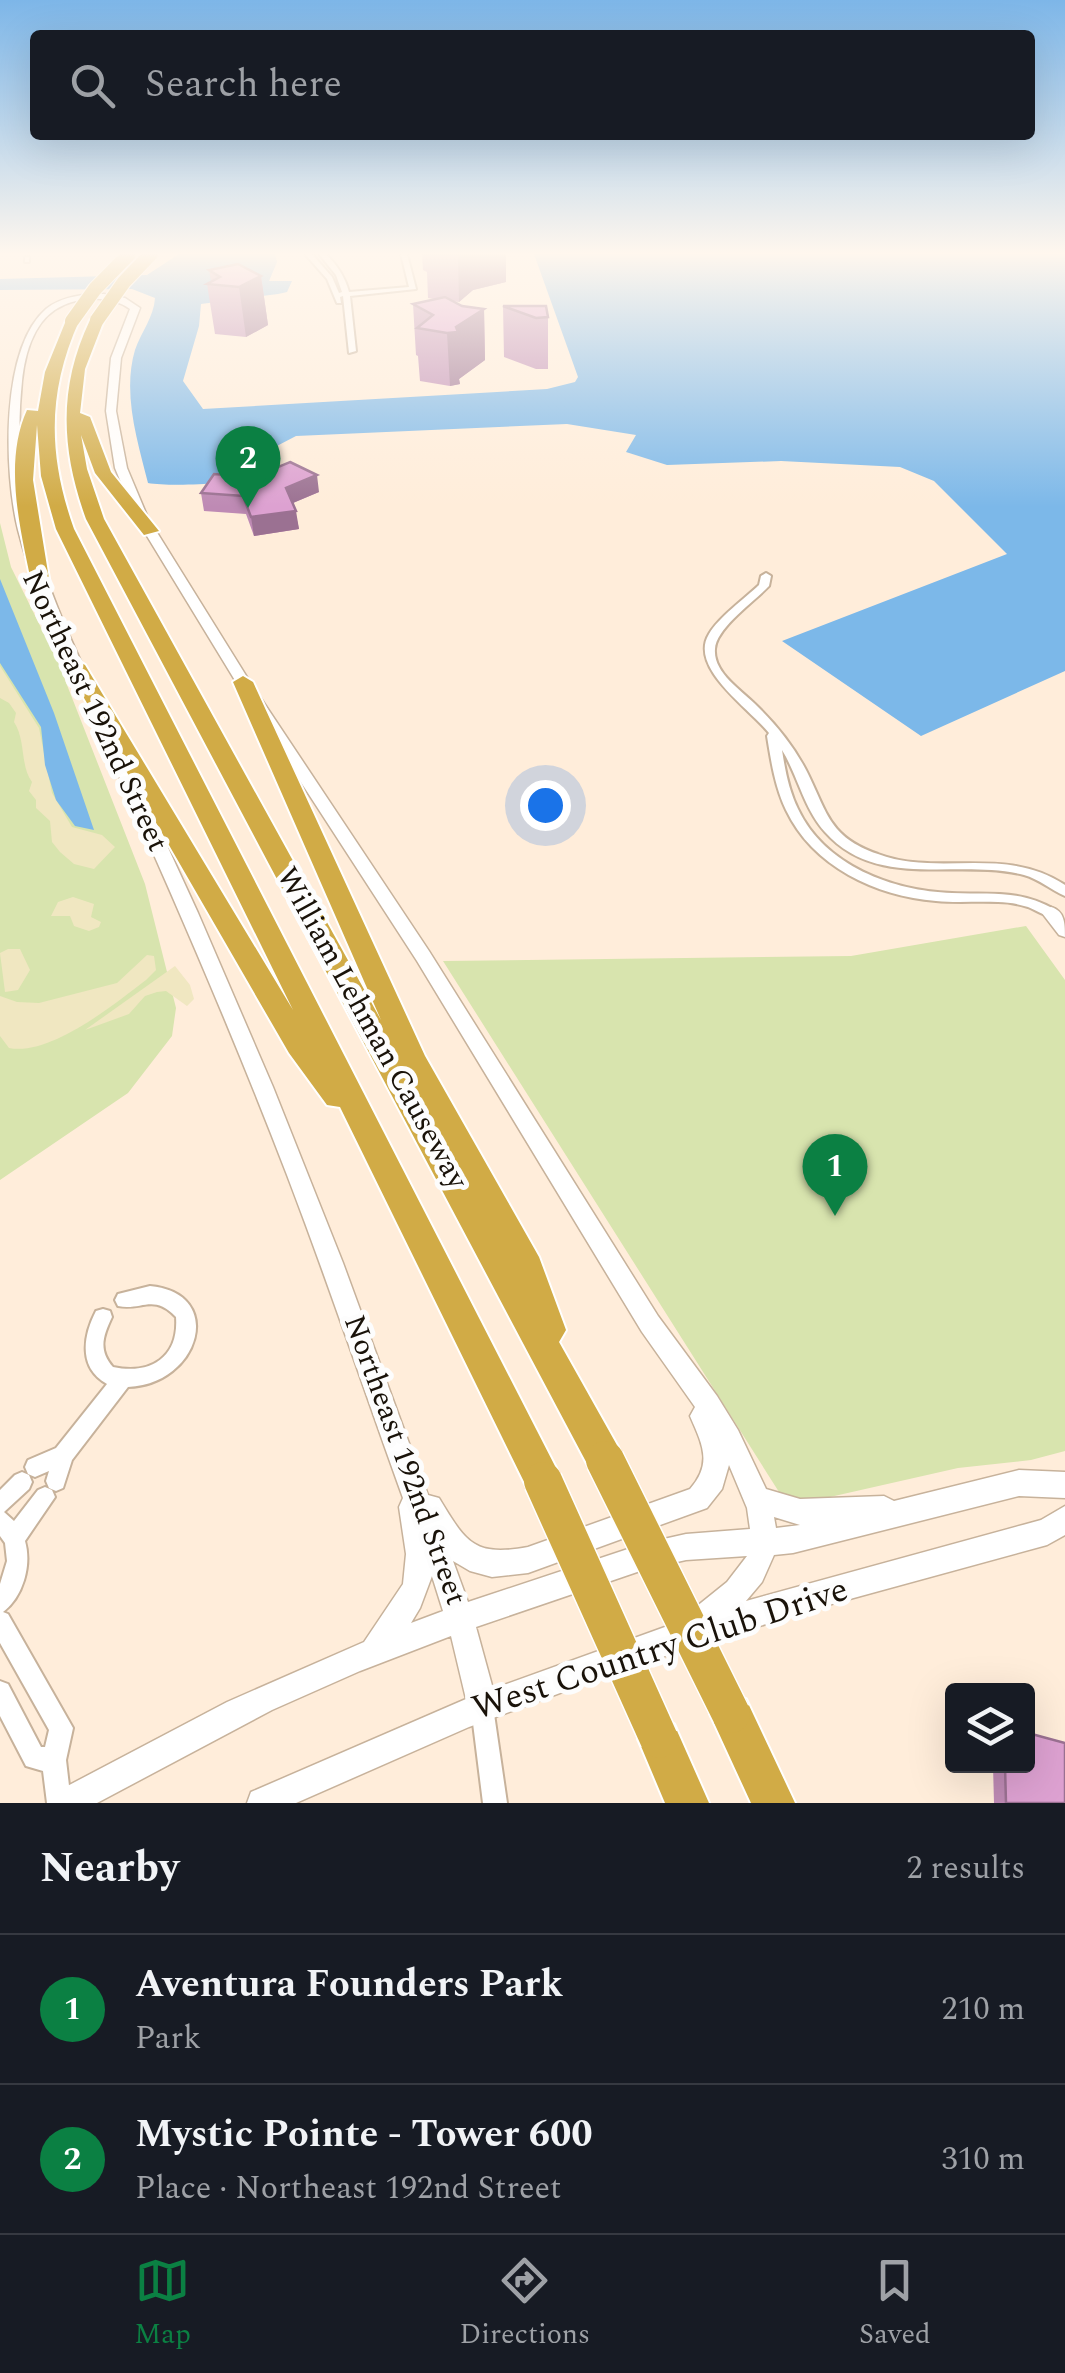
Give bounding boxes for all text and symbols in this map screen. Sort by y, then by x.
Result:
search box [30,30,1035,140]
text: Search here [145,56,342,114]
icon: search [65,58,120,113]
pin: 2 [216,426,280,508]
street label: Northeast 192nd Street [10,563,180,859]
your location [520,780,571,831]
street label: William Lehman Causeway [264,859,481,1199]
pin: 1 [802,1134,868,1216]
street label: Northeast 192nd Street [331,1308,479,1612]
street label: West Country Club Drive [465,1563,855,1735]
map controls [945,1683,1035,1773]
button: layers [945,1683,1035,1773]
text: Nearby [40,1837,179,1900]
text: 2 results [906,1844,1025,1893]
text: Aventura Founders Park [135,1956,563,2014]
text: 1 [64,1985,81,2034]
text: 210 m [941,1985,1025,2034]
text: Park [135,2014,201,2063]
text: Mystic Pointe - Tower 600 [135,2106,593,2164]
text: 2 [64,2135,81,2184]
text: 310 m [941,2135,1025,2184]
text: Place · Northeast 192nd Street [135,2164,561,2213]
tab: Map [134,2253,191,2356]
tab: Directions [459,2253,590,2356]
tab: Saved [859,2253,931,2356]

